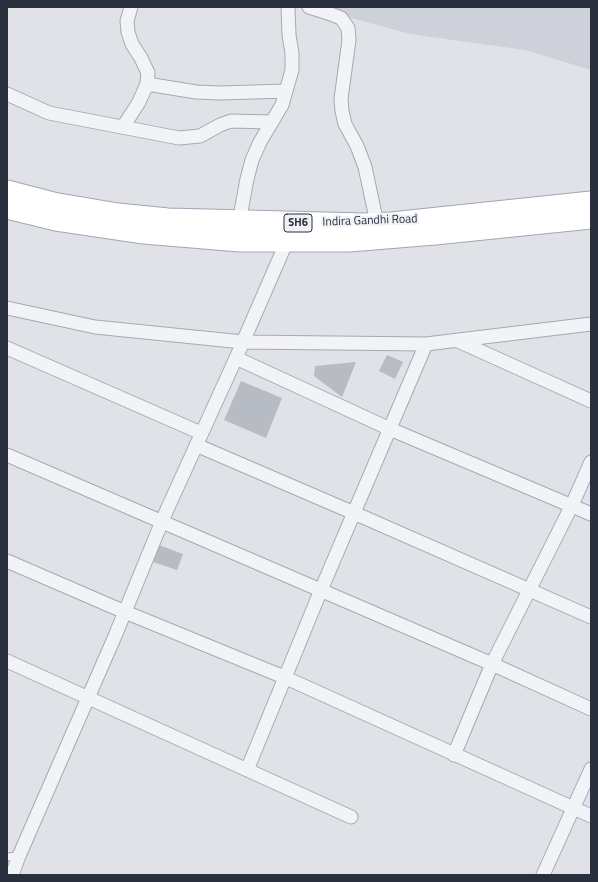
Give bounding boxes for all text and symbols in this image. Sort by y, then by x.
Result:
street label: Indira Gandhi Road [322,212,418,230]
road number: SH6 [284,214,312,232]

